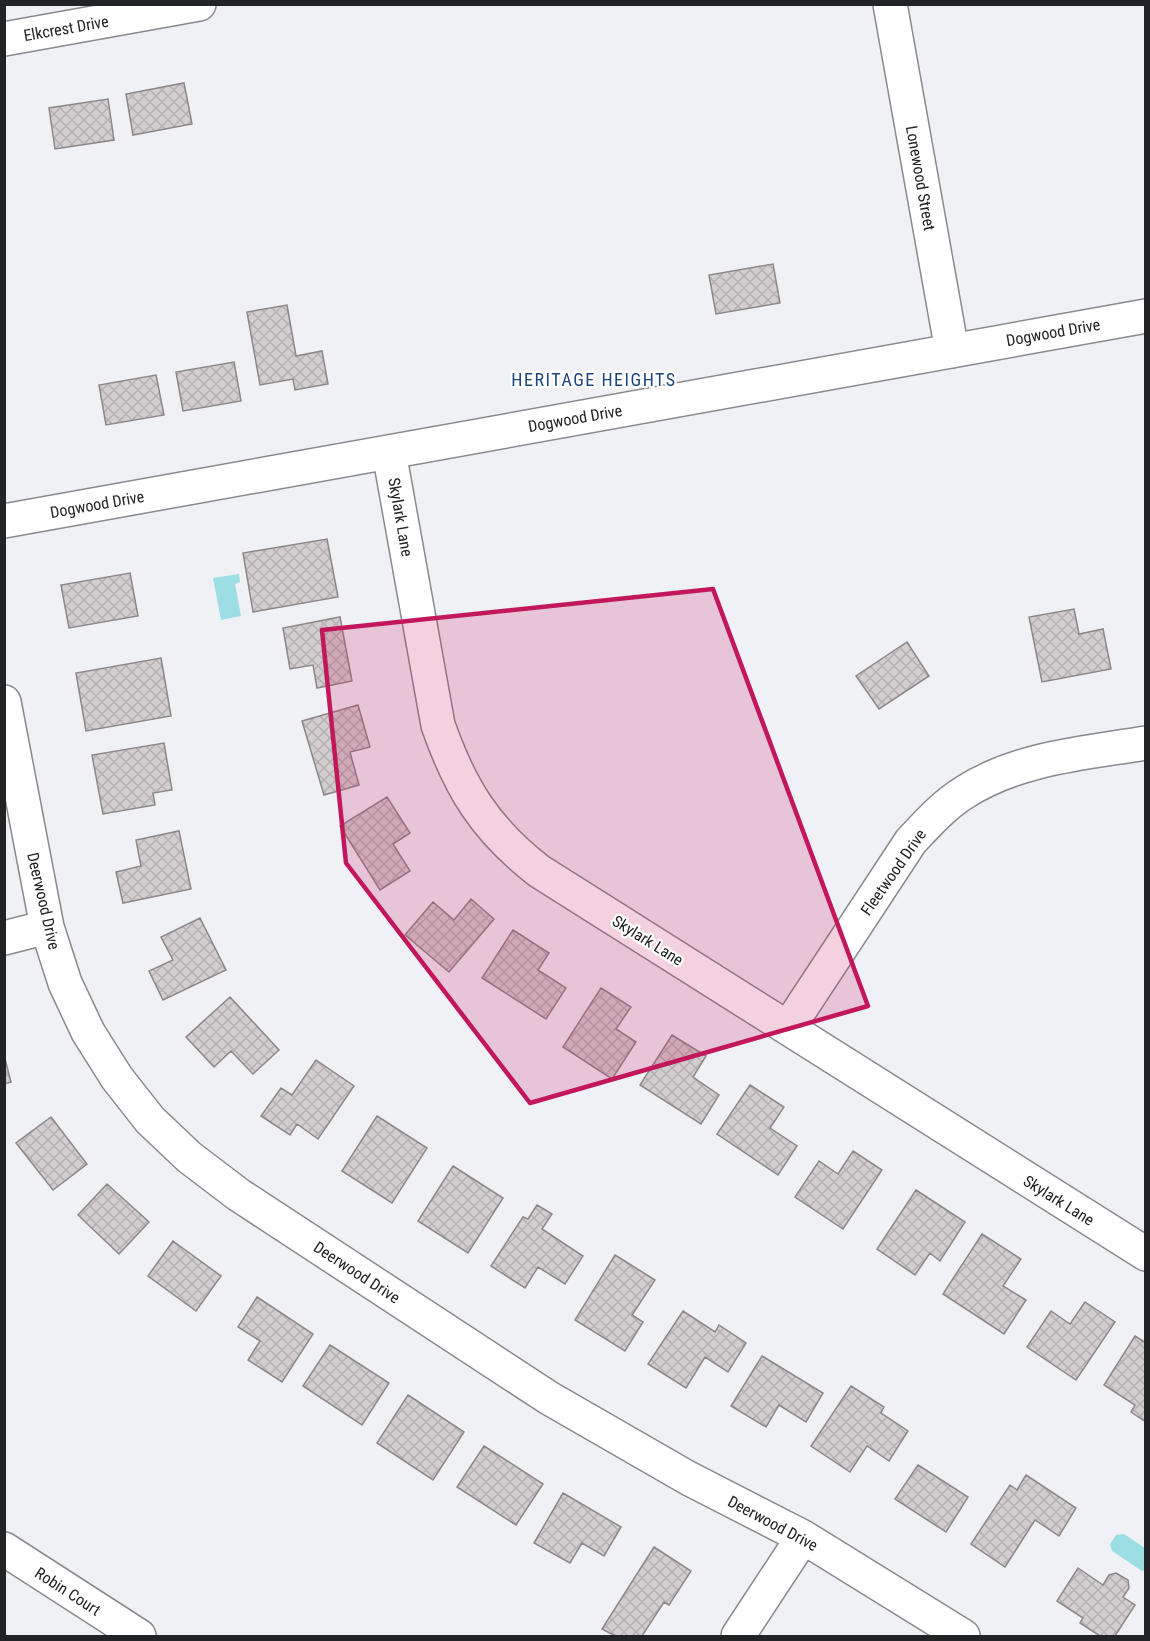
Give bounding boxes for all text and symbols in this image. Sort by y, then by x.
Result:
street label: Elkcrest Drive [22,12,110,45]
street label: Lonewood Street [902,124,939,232]
street label: Dogwood Drive [1005,315,1102,350]
district label: HERITAGE HEIGHTS [511,369,677,390]
street label: Dogwood Drive [527,401,624,436]
street label: Skylark Lane [384,476,417,558]
street label: Dogwood Drive [49,487,146,522]
street label: Fleetwood Drive [857,825,930,919]
street label: Deerwood Drive [23,851,64,952]
street label: Skylark Lane [609,911,687,970]
street label: Skylark Lane [1020,1171,1098,1230]
street label: Deerwood Drive [310,1237,403,1307]
street label: Deerwood Drive [725,1492,821,1555]
street label: Robin Court [31,1563,104,1620]

